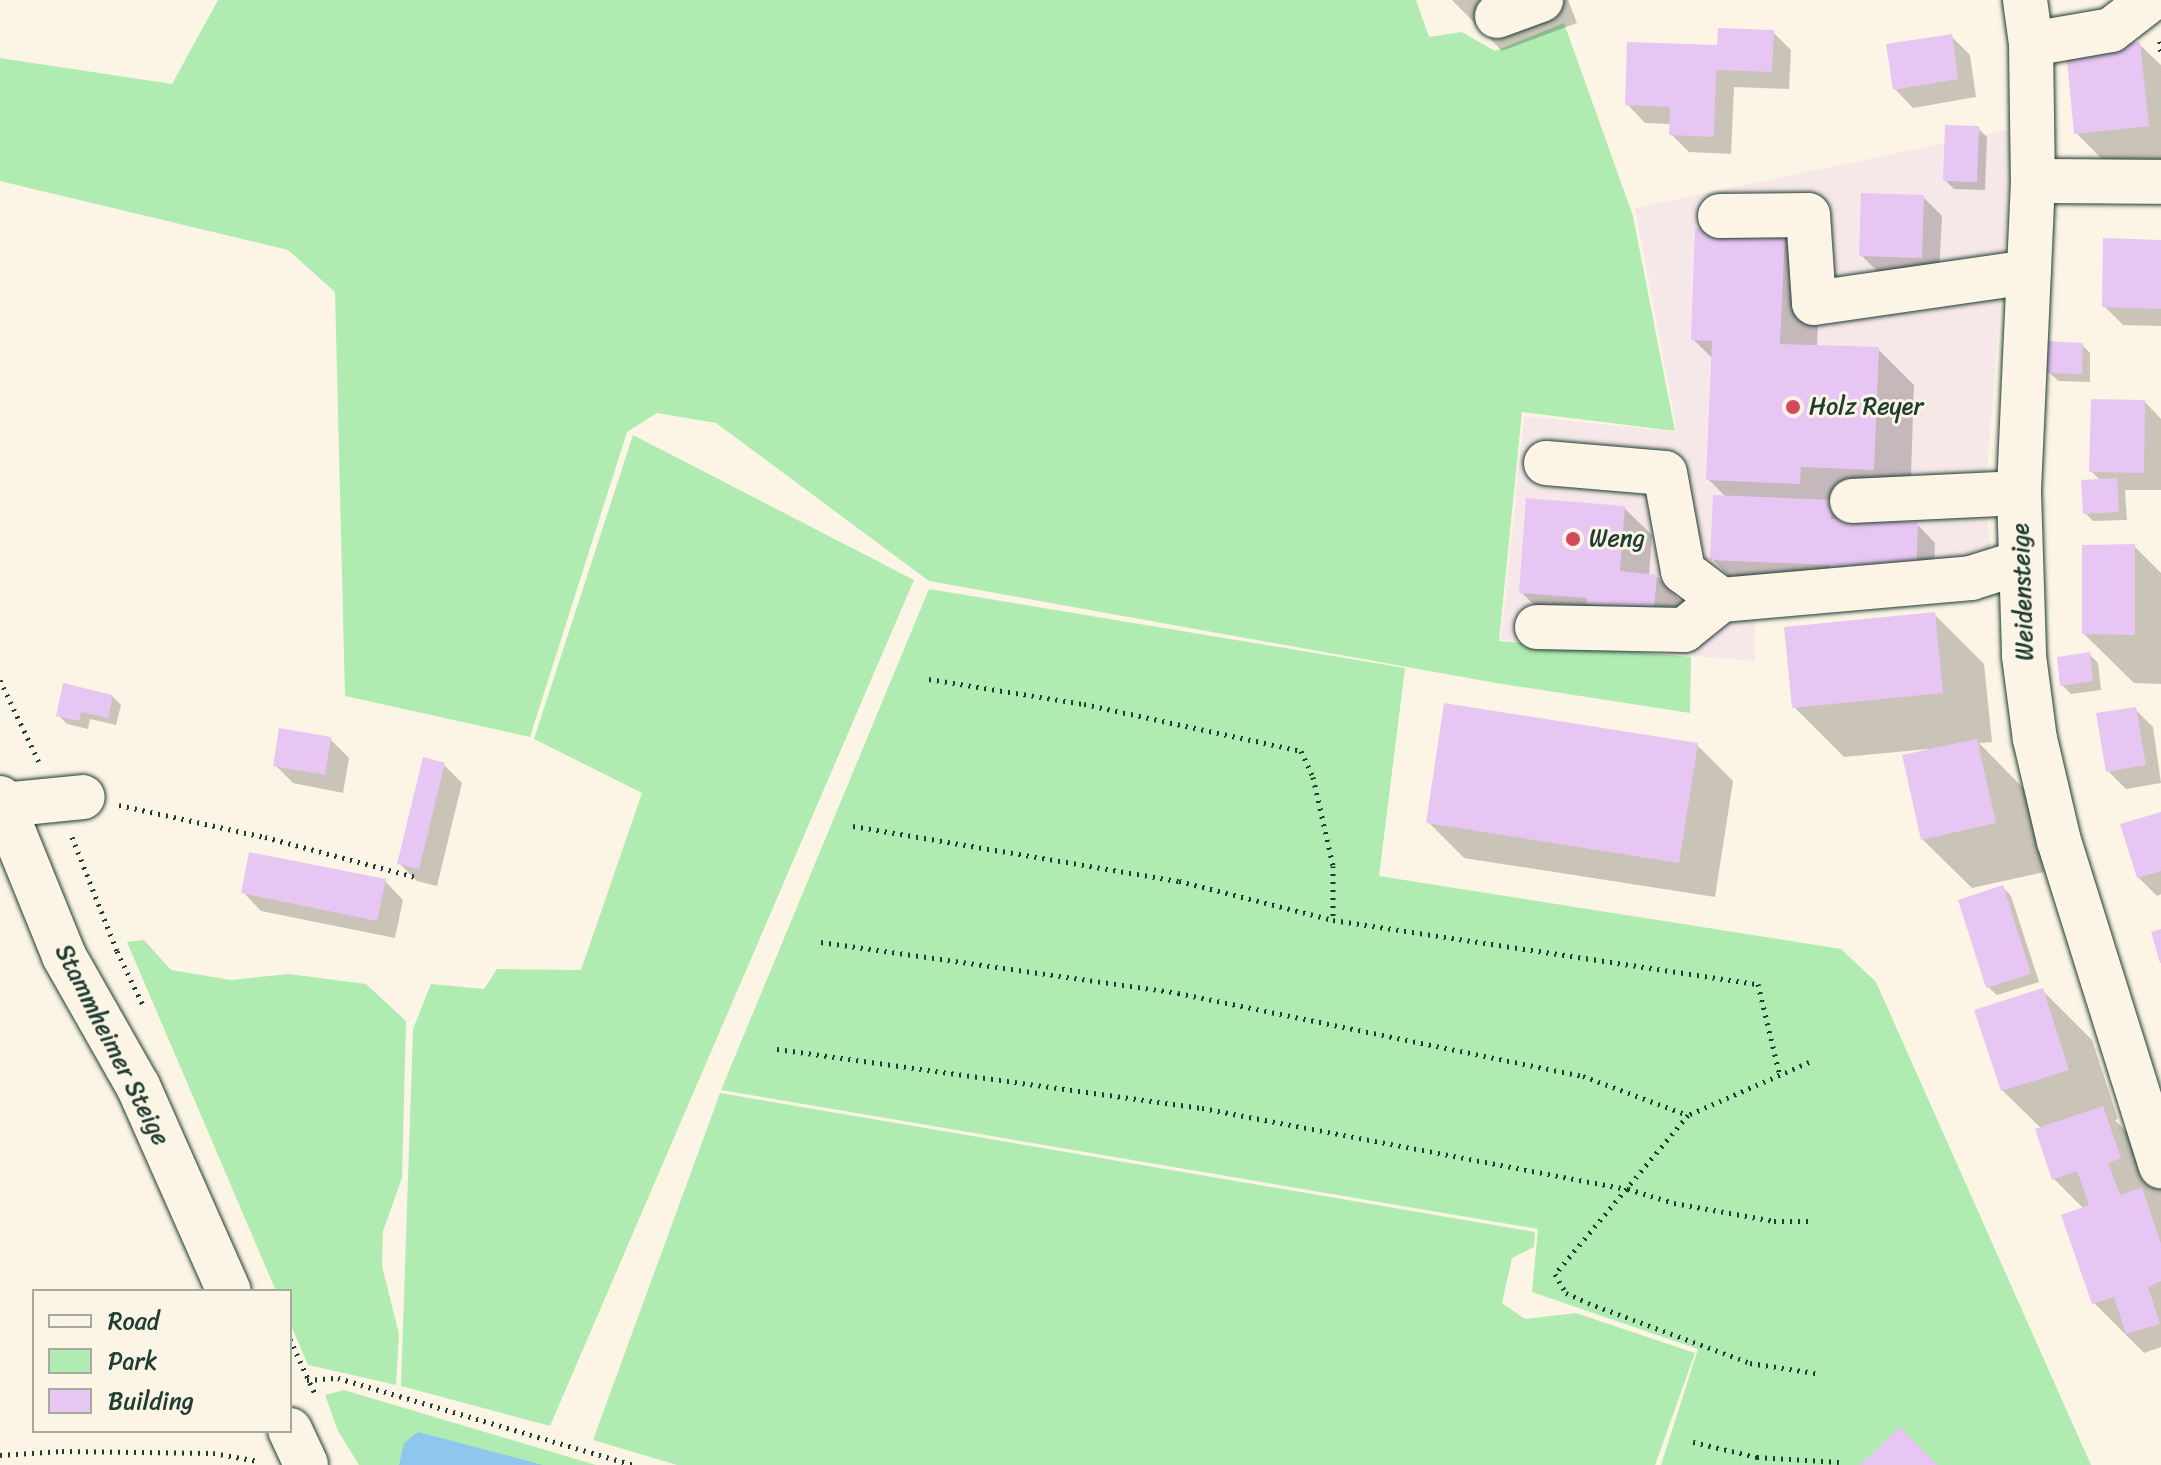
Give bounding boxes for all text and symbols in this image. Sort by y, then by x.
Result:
place label: Holz Reyer [1809,393,1924,421]
marker: Holz Reyer [1784,398,1802,416]
street label: Weidensteige [2006,523,2040,661]
place label: Weng [1589,525,1645,553]
marker: Weng [1564,530,1582,548]
street label: Stammheimer Steige [49,940,175,1150]
legend [32,1289,292,1433]
text: Road [108,1300,159,1342]
text: Park [108,1340,157,1382]
text: Building [108,1380,194,1422]

